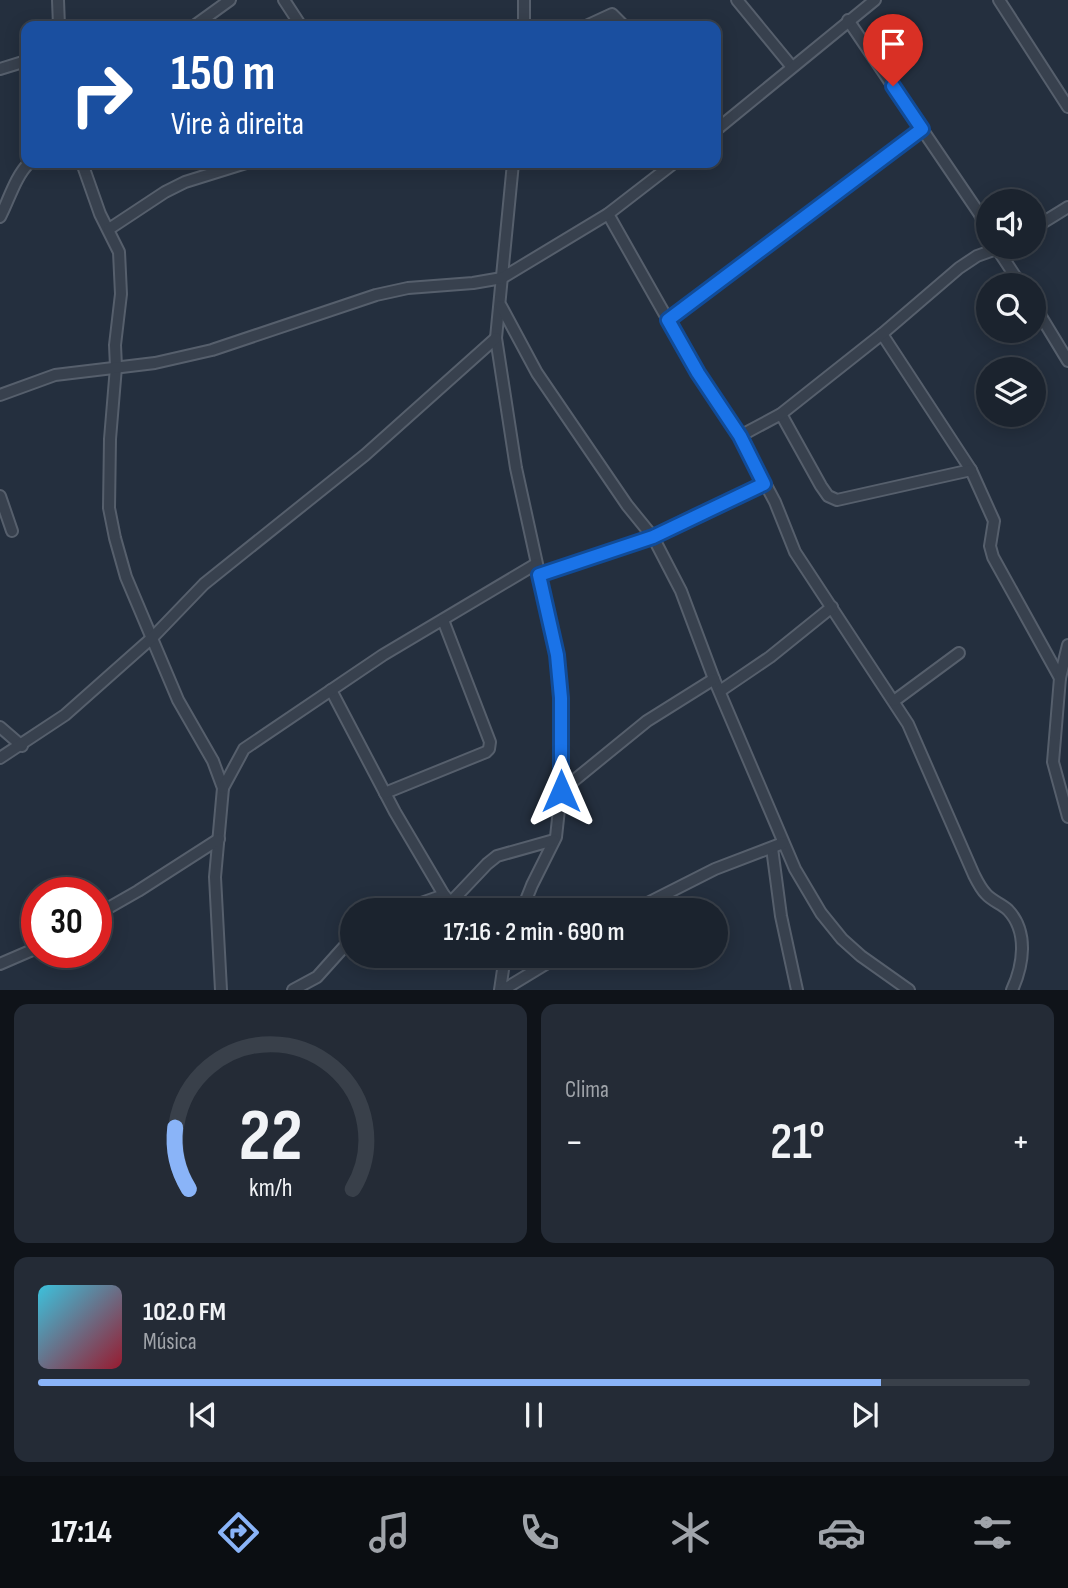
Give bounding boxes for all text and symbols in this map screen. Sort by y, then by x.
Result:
pin [863,14,923,86]
icon: arrive [874,25,912,63]
text: 150 m [171,45,275,104]
icon: right [56,49,147,140]
text: Vire à direita [171,105,304,144]
map controls [976,189,1046,427]
button: sound [976,189,1046,259]
button: search [976,273,1046,343]
button: layers [976,357,1046,427]
position arrow [524,754,598,828]
speed limit sign: 30 [21,877,112,968]
text: 17:16 · 2 min · 690 m [444,917,624,948]
text: Clima [565,1076,609,1104]
text: 22 [239,1094,302,1182]
text: 21° [770,1111,825,1174]
text: − [565,1120,584,1165]
text: + [1011,1120,1030,1165]
text: km/h [249,1173,292,1204]
text: 102.0 FM [143,1297,226,1328]
text: Música [143,1328,197,1356]
icon: previous [184,1396,222,1434]
icon: pause [515,1396,553,1434]
icon: next [846,1396,884,1434]
icon: directions [214,1508,263,1557]
icon: music [365,1508,414,1557]
icon: phone [515,1508,564,1557]
icon: climate [666,1508,715,1557]
icon: car [817,1508,866,1557]
icon: filters [968,1508,1017,1557]
text: 17:14 [51,1513,112,1552]

